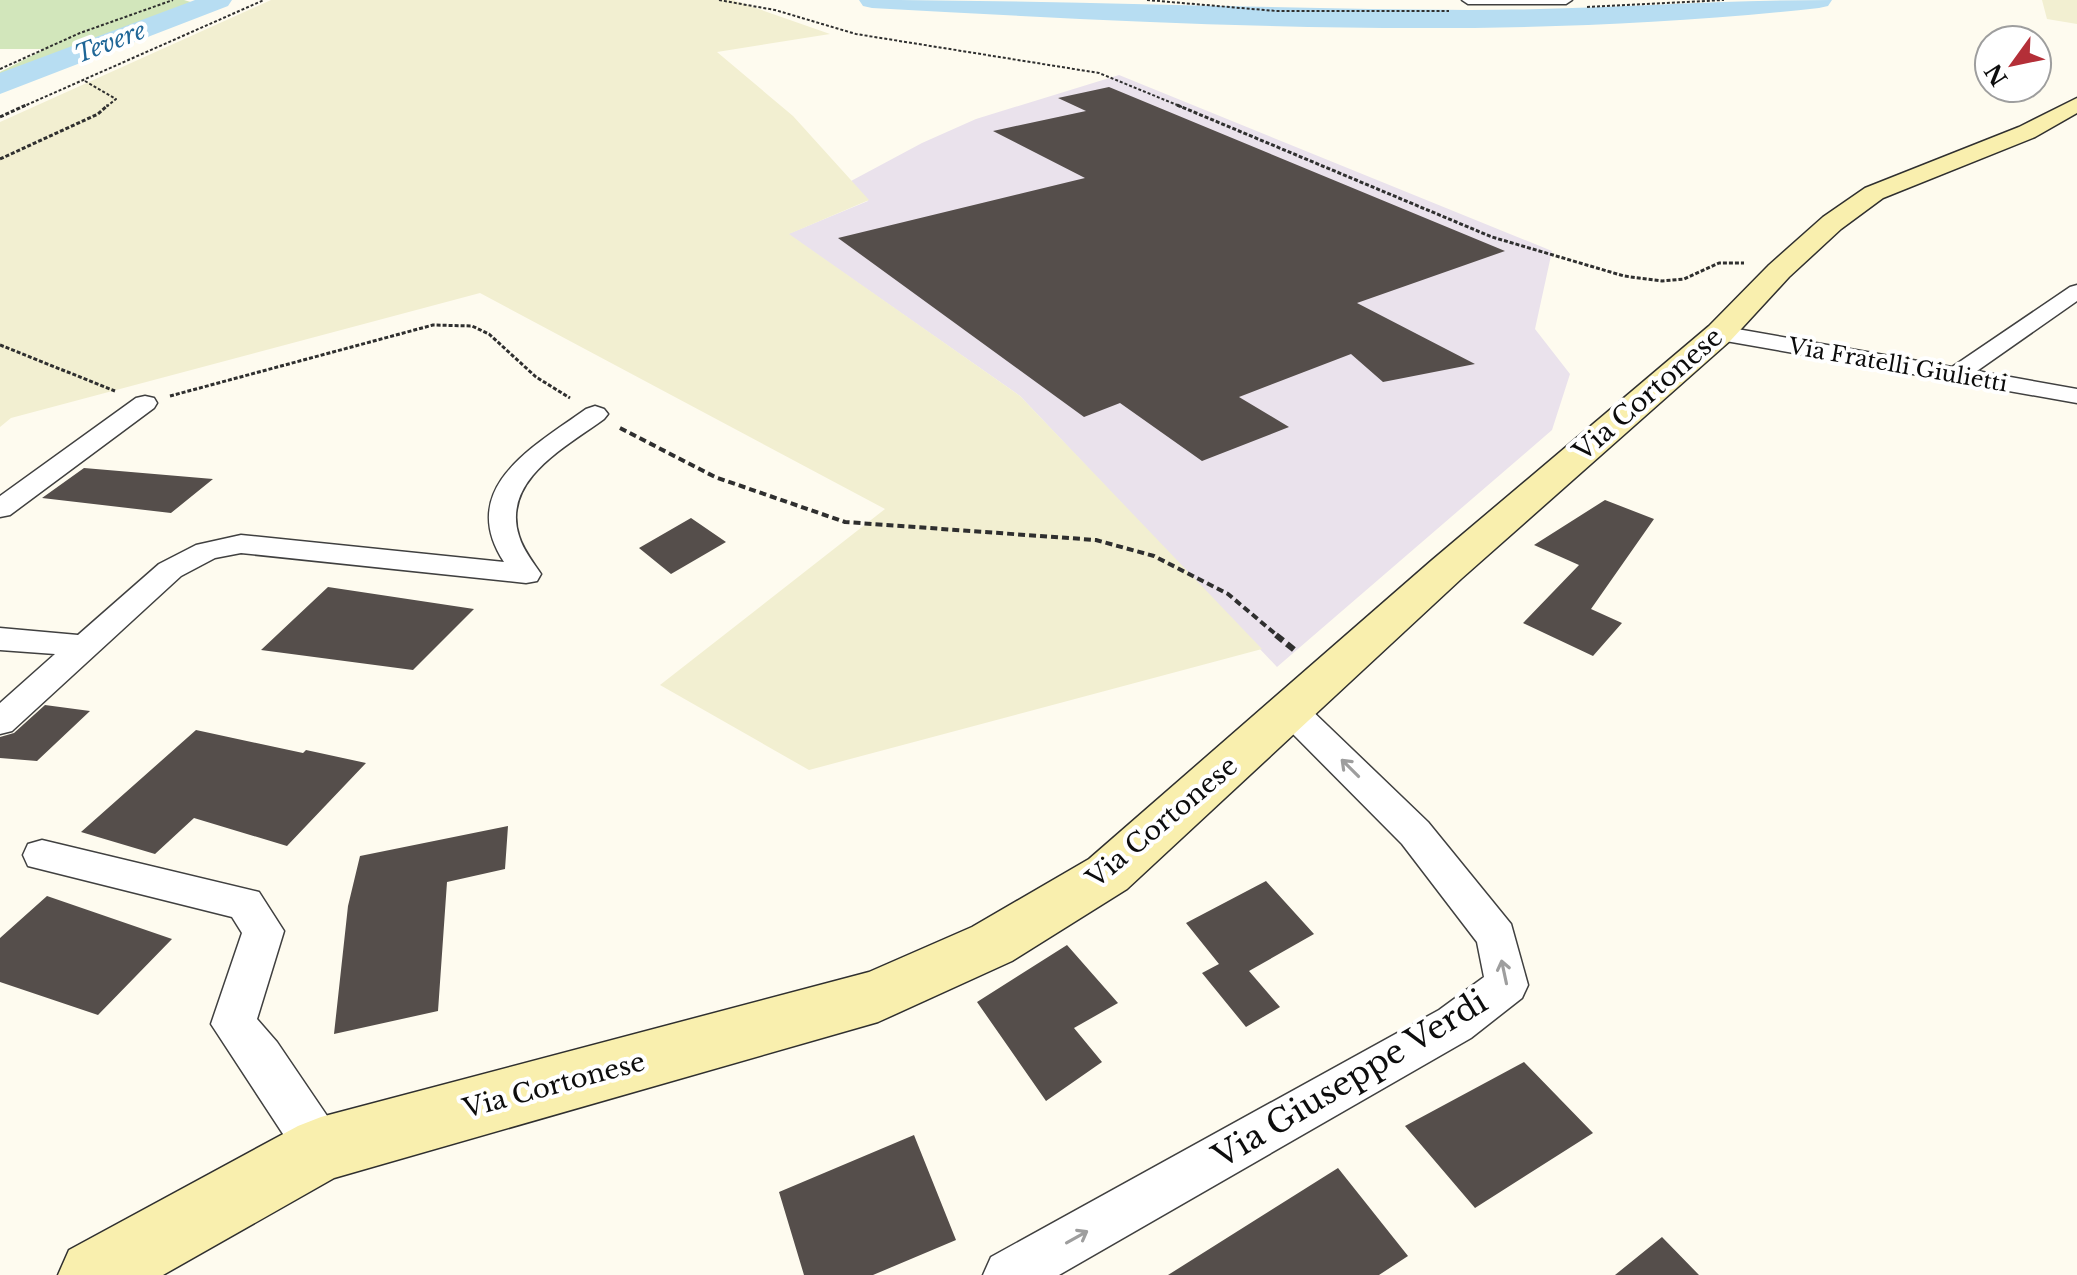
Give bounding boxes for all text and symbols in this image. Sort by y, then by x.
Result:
water label: Tevere [70,15,150,69]
north arrow [1973,24,2053,104]
text: N [1980,58,2014,91]
street label: Via Cortonese [1566,321,1729,468]
street label: Via Fratelli Giulietti [1785,332,2010,398]
street label: Via Cortonese [1079,750,1244,895]
one-way arrow [1341,759,1360,778]
one-way arrow [1495,960,1510,985]
street label: Via Giuseppe Verdi [1205,981,1495,1177]
street label: Via Cortonese [458,1045,649,1125]
one-way arrow [1065,1229,1088,1245]

